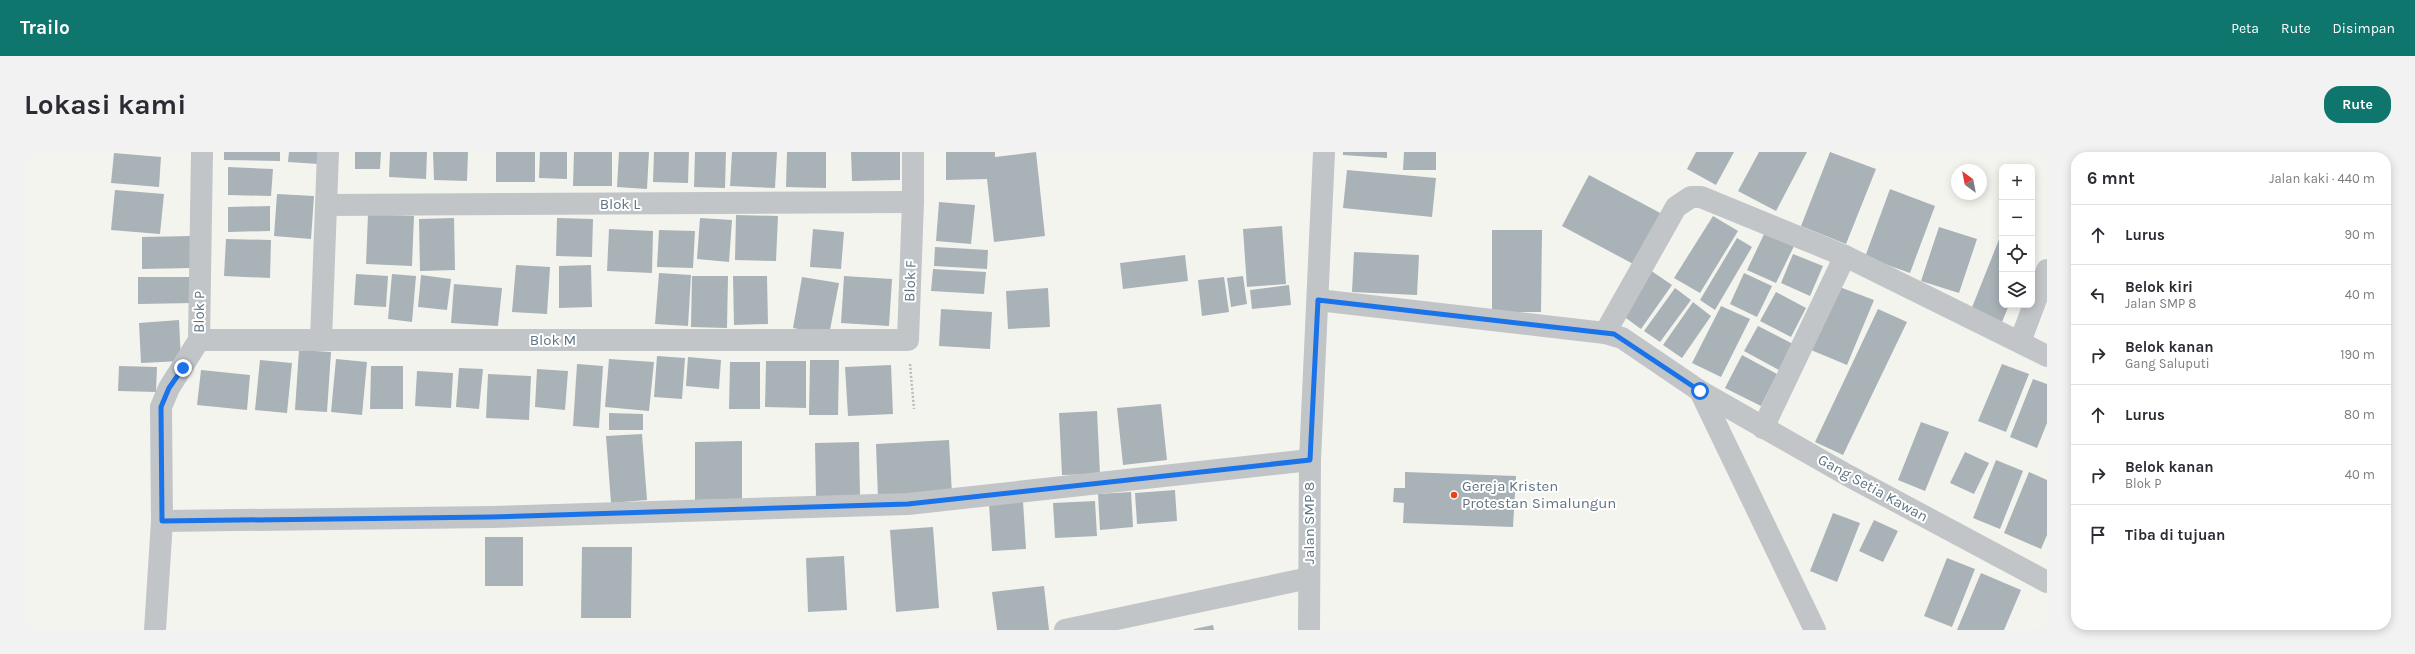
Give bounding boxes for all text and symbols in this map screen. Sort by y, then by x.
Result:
text: Trailo [20,17,70,39]
text: Peta [2231,20,2259,37]
text: Rute [2281,20,2311,37]
text: Disimpan [2333,20,2395,37]
button: Rute [2324,86,2391,123]
text: Lokasi kami [24,88,186,121]
north arrow [1951,164,1987,200]
map controls [1999,164,2035,308]
button: + [1999,164,2035,200]
text: 6 mnt [2087,168,2135,188]
text: Jalan kaki · 440 m [2269,171,2375,186]
street label: Blok L [600,195,640,213]
button: − [1999,200,2035,236]
icon: ahead [2087,224,2109,246]
text: Lurus [2125,226,2165,244]
text: 90 m [2344,227,2375,242]
button: locate [1999,236,2035,272]
street label: Blok F [900,260,920,302]
button: layers [1999,272,2035,308]
text: Belok kiri [2125,278,2193,296]
icon: left [2087,284,2109,306]
text: 40 m [2345,287,2375,302]
street label: Blok P [190,291,208,333]
text: Jalan SMP 8 [2125,296,2196,311]
street label: Blok M [530,331,576,349]
text: Belok kanan [2125,338,2214,356]
icon: right [2087,344,2109,366]
text: 190 m [2340,347,2375,362]
text: Gang Saluputi [2125,356,2210,371]
route end [174,359,192,377]
route start [1691,382,1709,400]
icon: ahead [2087,404,2109,426]
text: Lurus [2125,406,2165,424]
text: 80 m [2344,407,2375,422]
street label: Gang Setia Kawan [1815,450,1931,526]
text: Belok kanan [2125,458,2214,476]
icon: right [2087,464,2109,486]
text: 40 m [2345,467,2375,482]
text: Blok P [2125,476,2161,491]
place label: Gereja Kristen Protestan Simalungun [1462,477,1616,512]
street label: Jalan SMP 8 [1300,482,1318,564]
marker: Gereja Kristen Protestan Simalungun [1449,490,1459,500]
icon: arrive [2087,524,2109,546]
text: Tiba di tujuan [2125,526,2225,544]

